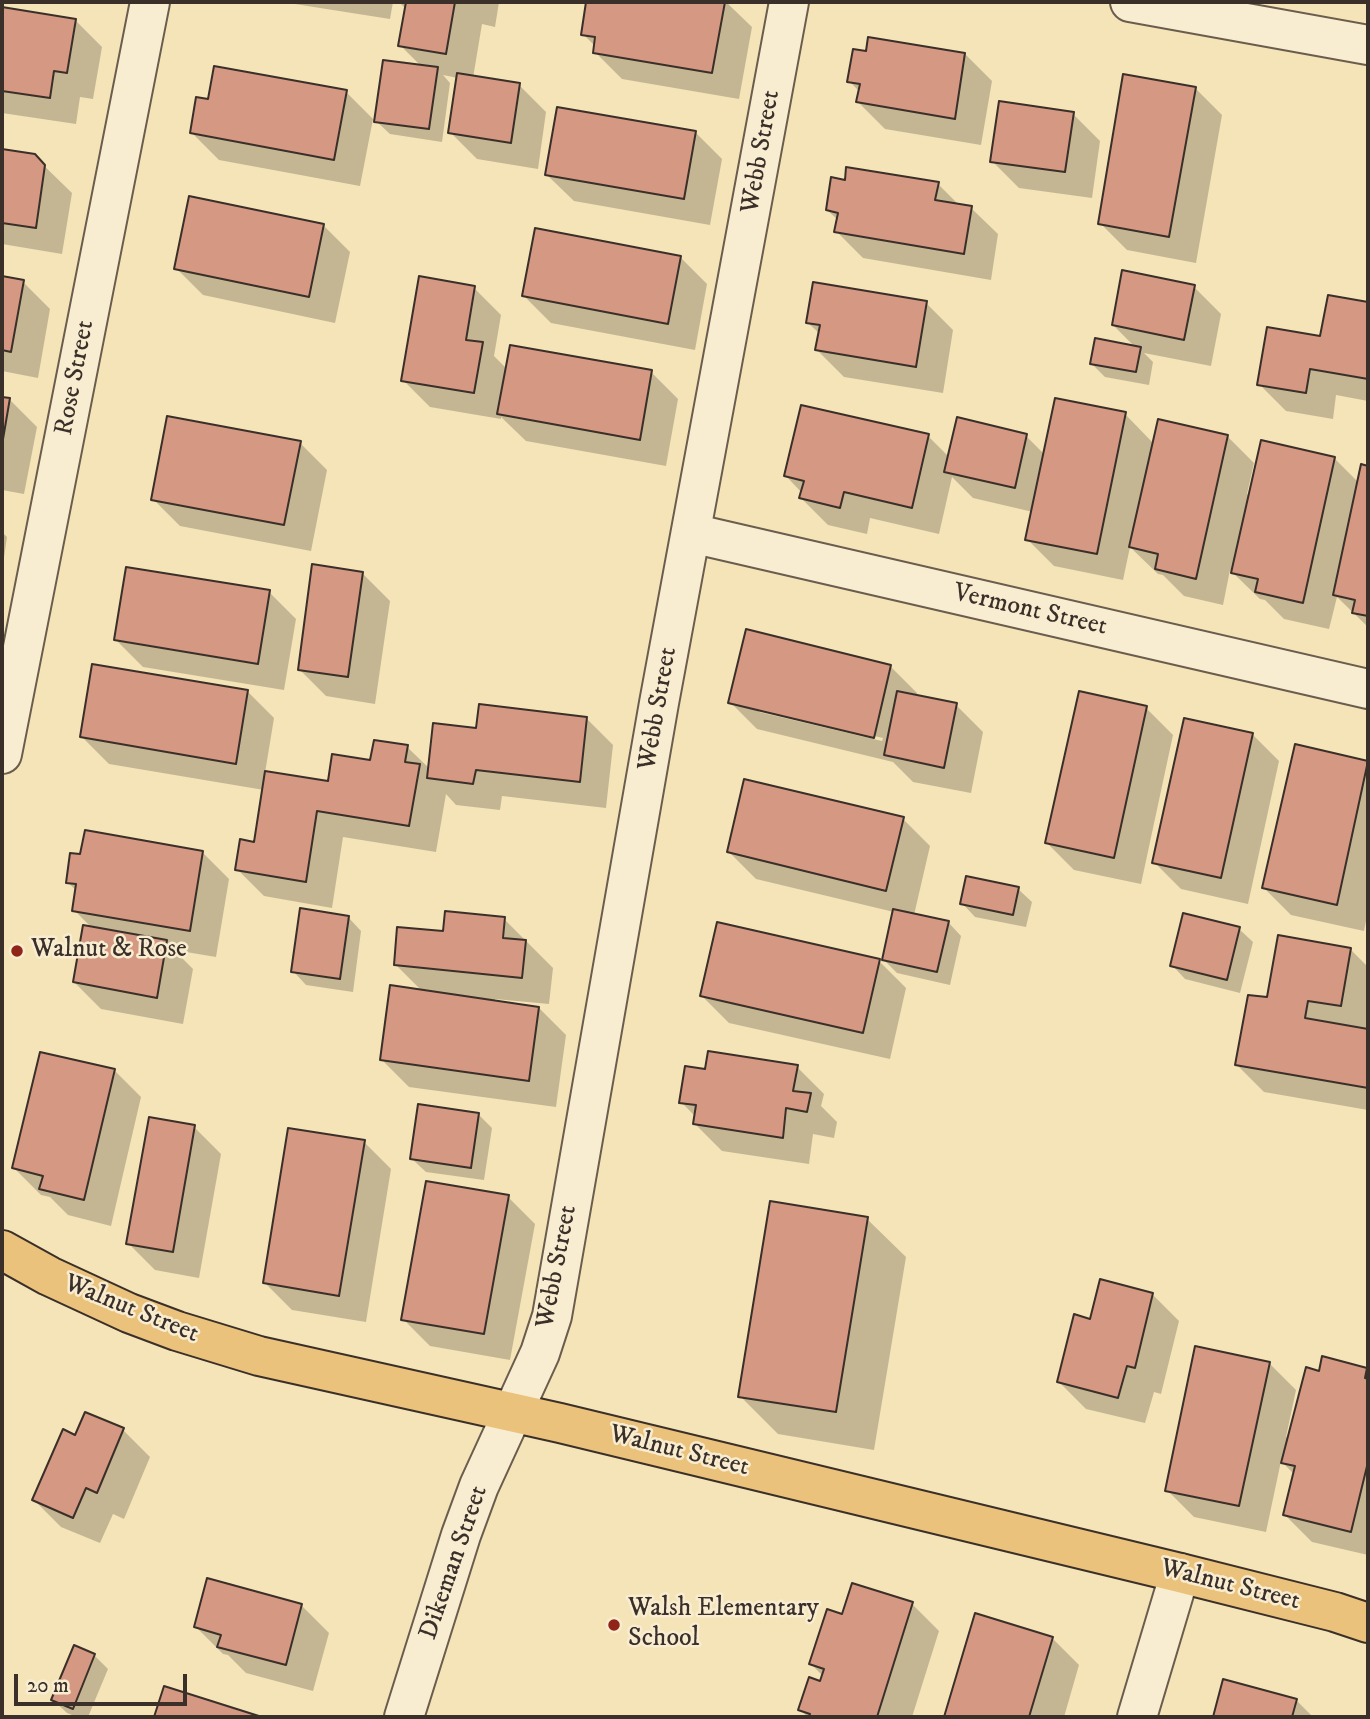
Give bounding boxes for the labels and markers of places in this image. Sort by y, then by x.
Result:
place label: Walnut & Rose [31,935,187,967]
marker: Walnut & Rose [9,943,25,959]
place label: Walsh Elementary School [628,1594,819,1656]
marker: Walsh Elementary School [606,1617,622,1633]

